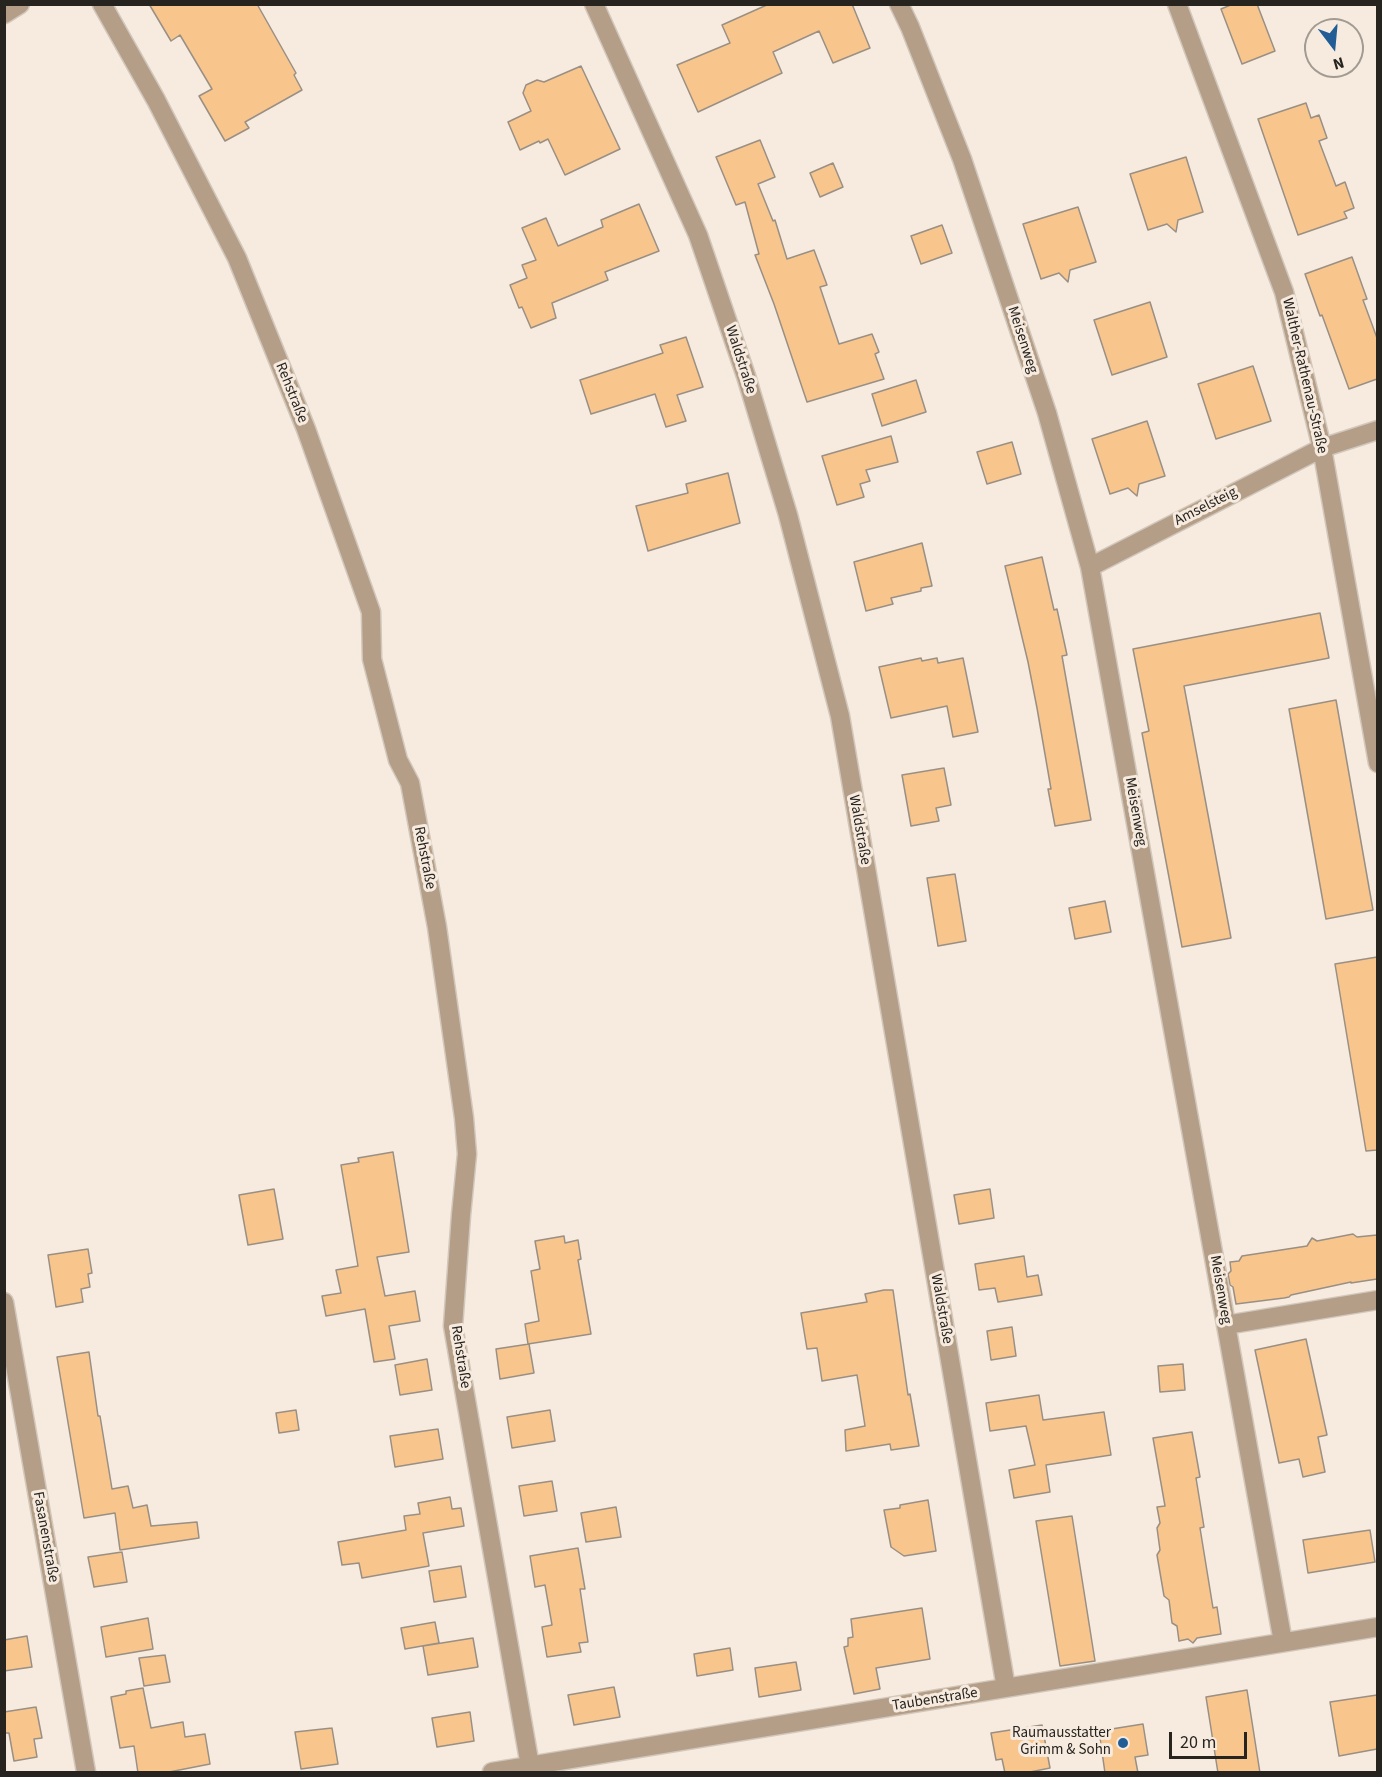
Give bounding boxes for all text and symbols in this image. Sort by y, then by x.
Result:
north arrow [1304,18,1364,78]
text: N [1330,51,1347,75]
street label: Walther-Rathenau-Straße [1277,296,1331,456]
street label: Meisenweg [1003,304,1041,376]
street label: Waldstraße [721,324,759,396]
street label: Rehstraße [271,360,311,426]
street label: Amselsteig [1172,484,1240,530]
street label: Meisenweg [1120,776,1150,848]
street label: Waldstraße [844,794,874,866]
street label: Rehstraße [409,825,439,891]
street label: Meisenweg [1205,1254,1235,1326]
street label: Waldstraße [926,1273,956,1345]
street label: Rehstraße [446,1324,474,1390]
street label: Fasanenstraße [28,1490,62,1584]
street label: Taubenstraße [891,1684,979,1716]
scale bar [1172,1720,1250,1758]
place label: Raumausstatter Grimm & Sohn [1012,1725,1111,1760]
text: 20 m [1180,1730,1216,1755]
marker: Raumausstatter Grimm & Sohn [1116,1736,1130,1750]

